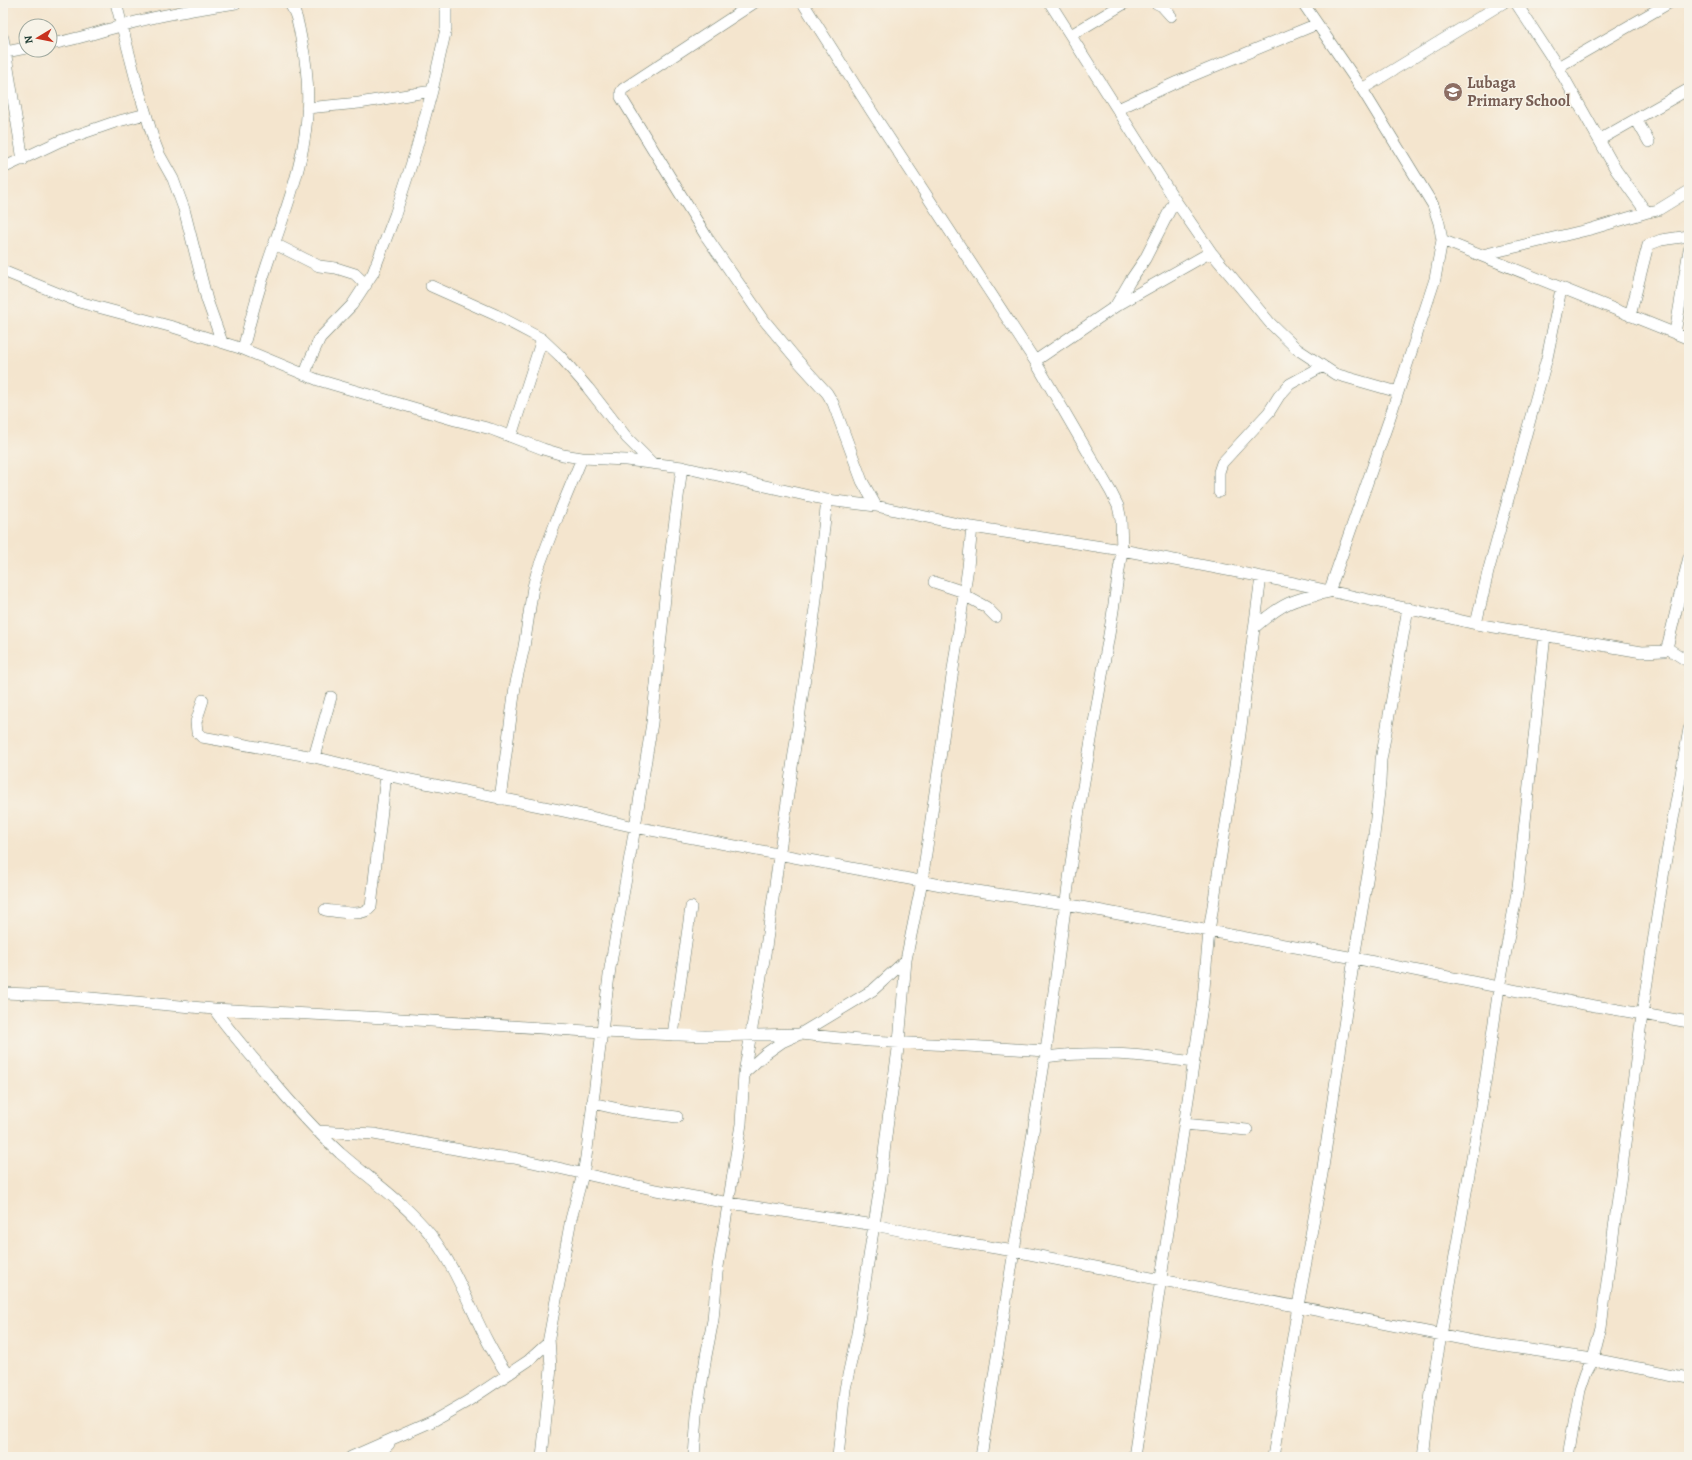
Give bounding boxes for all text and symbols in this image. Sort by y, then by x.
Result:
north arrow [18,18,58,58]
text: N [21,34,37,45]
place label: Lubaga Primary School [1467,72,1571,112]
school or university icon: Lubaga Primary School [1442,81,1464,103]

